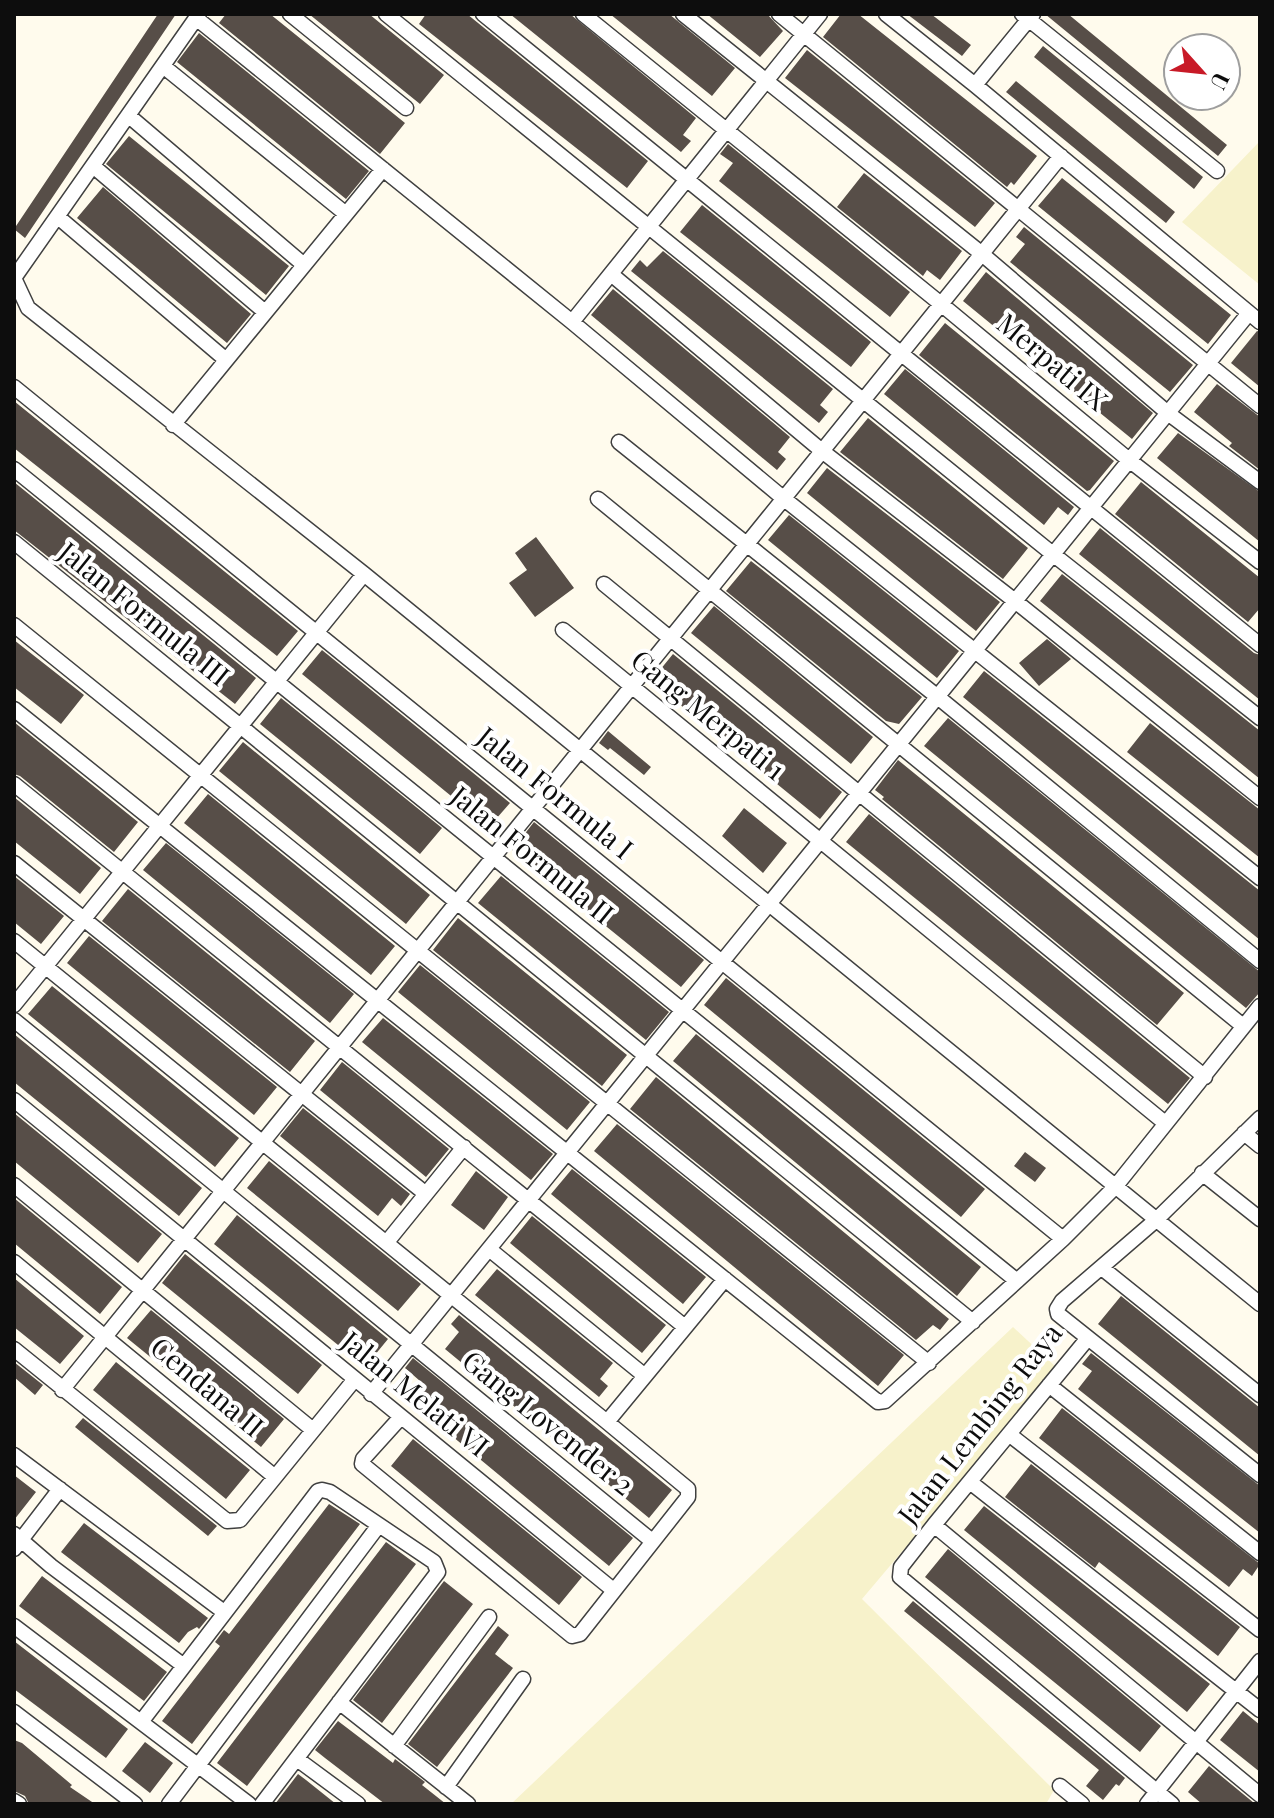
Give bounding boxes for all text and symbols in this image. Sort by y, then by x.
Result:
north arrow [1162,32,1242,112]
text: U [1204,68,1238,95]
street label: Merpati IX [990,304,1116,418]
street label: Jalan Formula III [51,532,238,693]
street label: Gang Merpati 1 [624,640,794,787]
street label: Jalan Formula I [470,717,642,866]
street label: Jalan Formula II [443,776,622,931]
street label: Jalan Lembing Raya [888,1315,1069,1532]
street label: Jalan Melati VI [334,1321,497,1464]
street label: Cendana II [144,1328,272,1444]
street label: Gang Lovender 2 [456,1341,642,1502]

